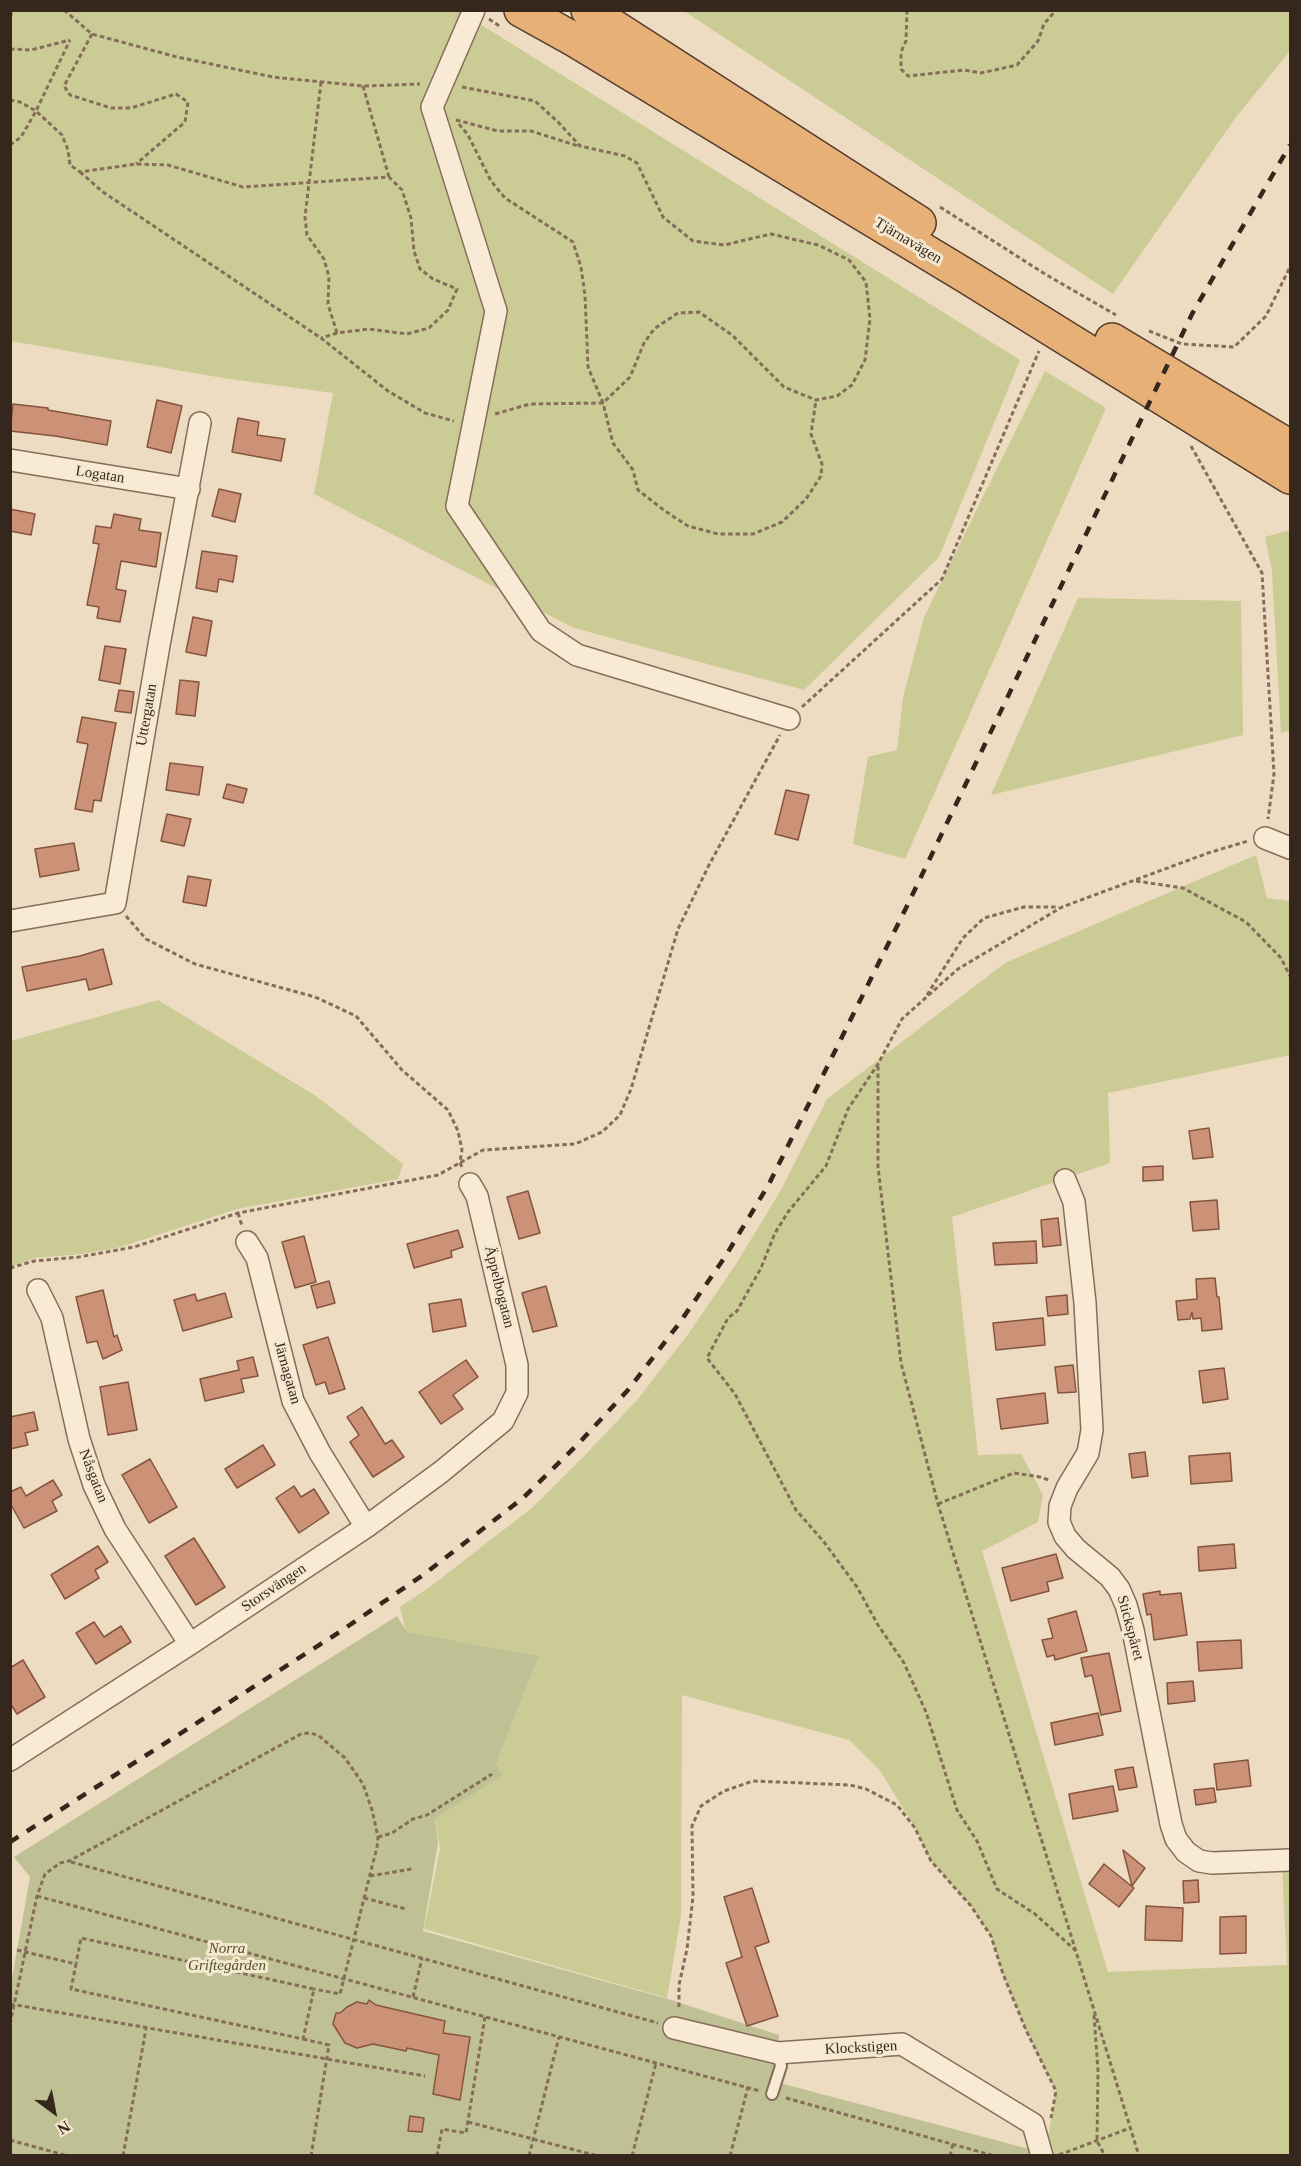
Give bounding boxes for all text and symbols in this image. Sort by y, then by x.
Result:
street label: Tjärnavägen [871,214,945,268]
street label: Logatan [74,462,126,488]
street label: Uttergatan [133,682,161,748]
street label: Äppelbogatan [480,1244,518,1330]
street label: Järnagatan [270,1340,304,1406]
street label: Nåsgatan [75,1447,111,1505]
street label: Storsvängen [238,1560,310,1616]
street label: Stickspåret [1113,1593,1147,1663]
park label: Norra Griftegården [188,1940,266,1975]
street label: Klockstigen [824,2037,898,2059]
north arrow [24,2082,84,2142]
text: N [54,2117,73,2138]

